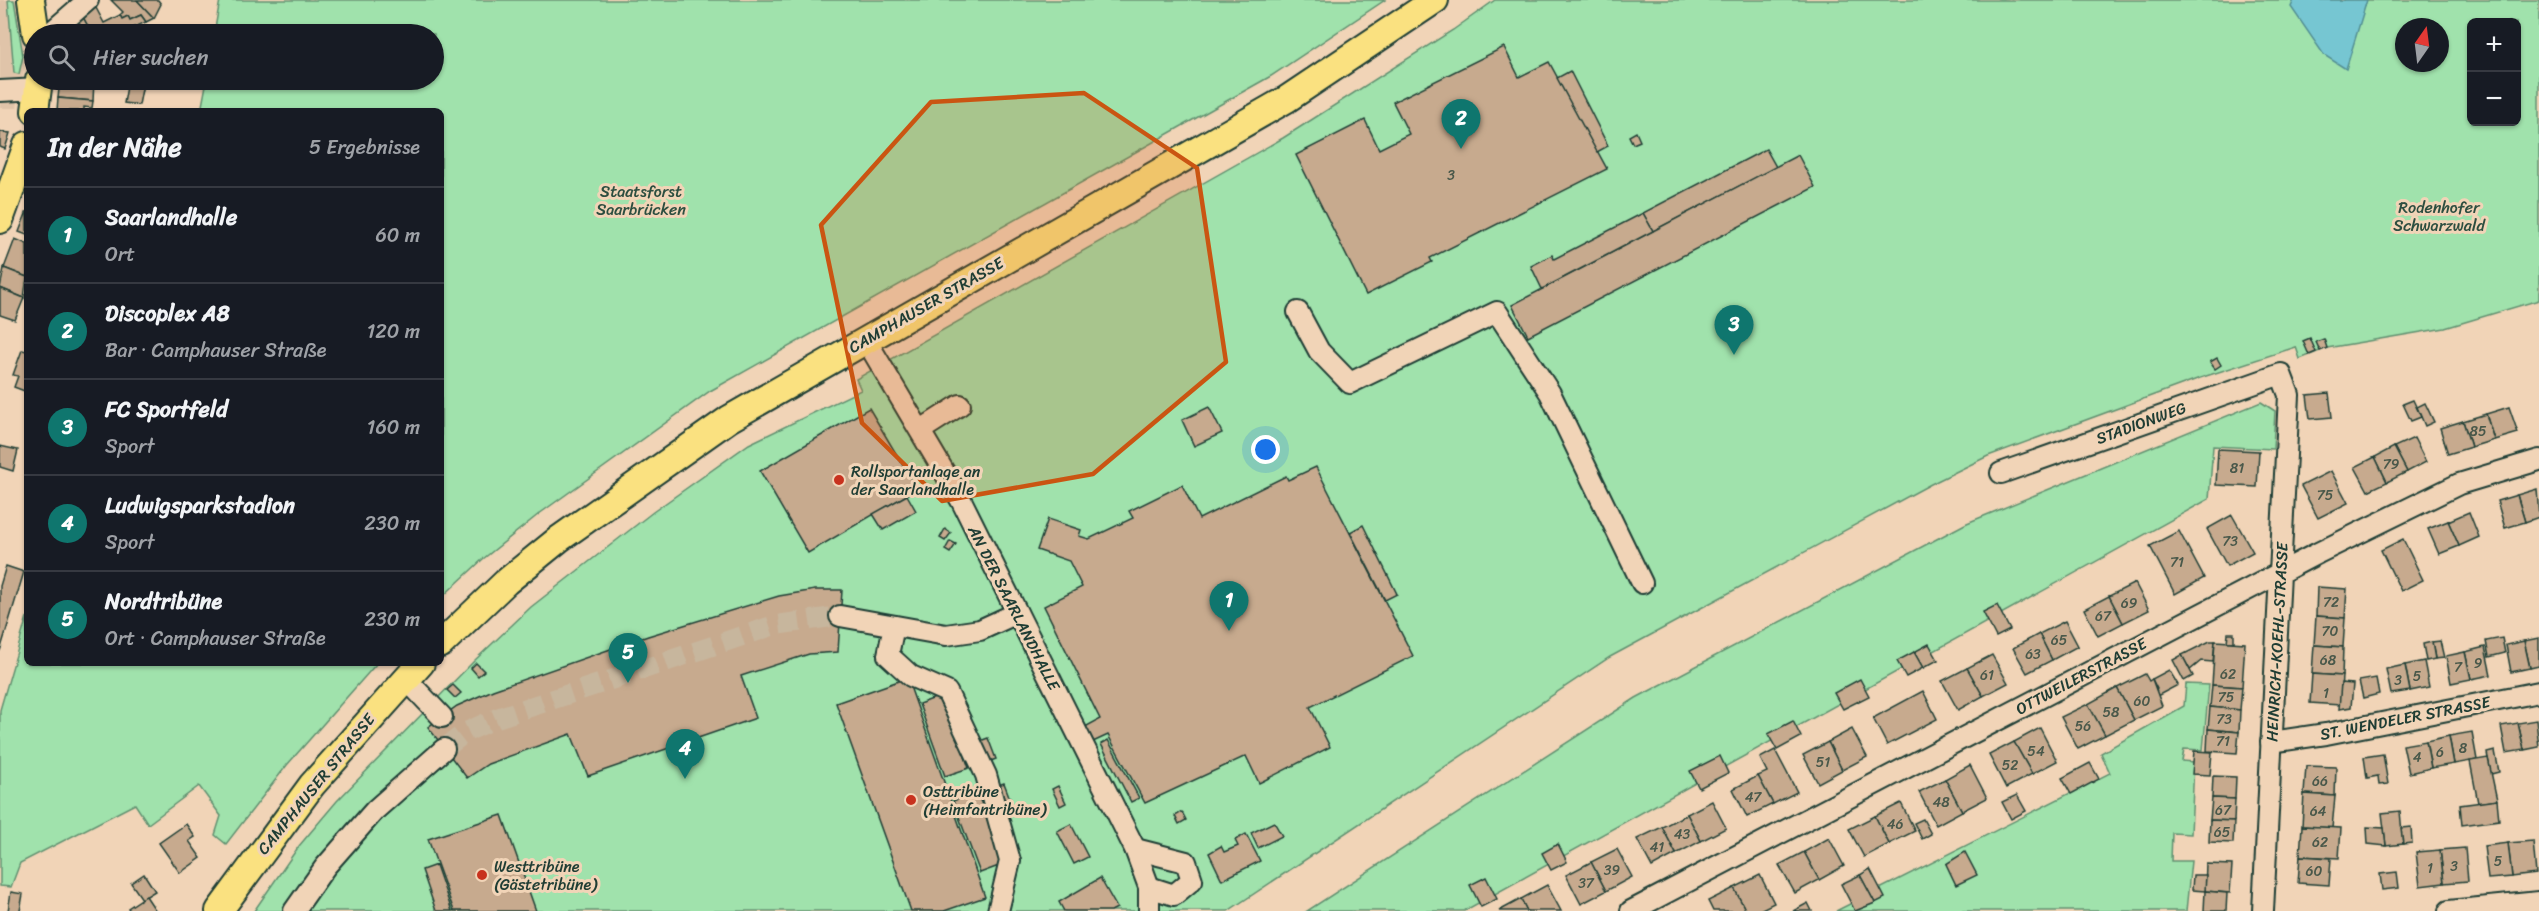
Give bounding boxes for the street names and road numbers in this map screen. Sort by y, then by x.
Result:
street label: CAMPHAUSER STRASSE [843,248,1010,361]
street label: STADIONWEG [2092,393,2190,453]
street label: AN DER SAARLANDHALLE [959,519,1069,697]
street label: HEINRICH-KOEHL-STRASSE [2257,540,2297,742]
street label: OTTWEILERSTRASSE [2010,629,2153,723]
street label: ST. WENDELER STRASSE [2317,687,2494,749]
street label: CAMPHAUSER STRASSE [250,706,383,861]

